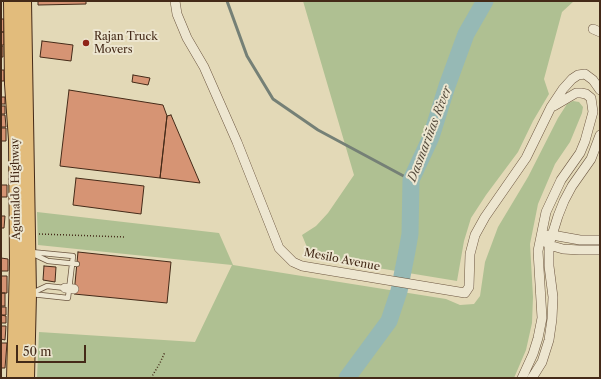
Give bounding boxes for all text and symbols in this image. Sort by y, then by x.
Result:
place label: Rajan Truck Movers [94,30,158,56]
marker: Rajan Truck Movers [81,38,91,48]
water label: Dasmariñas River [405,84,455,184]
street label: Aguinaldo Highway [9,138,23,240]
street label: Mesilo Avenue [303,246,381,274]
scale bar [18,337,88,363]
text: 50 m [23,344,52,359]

